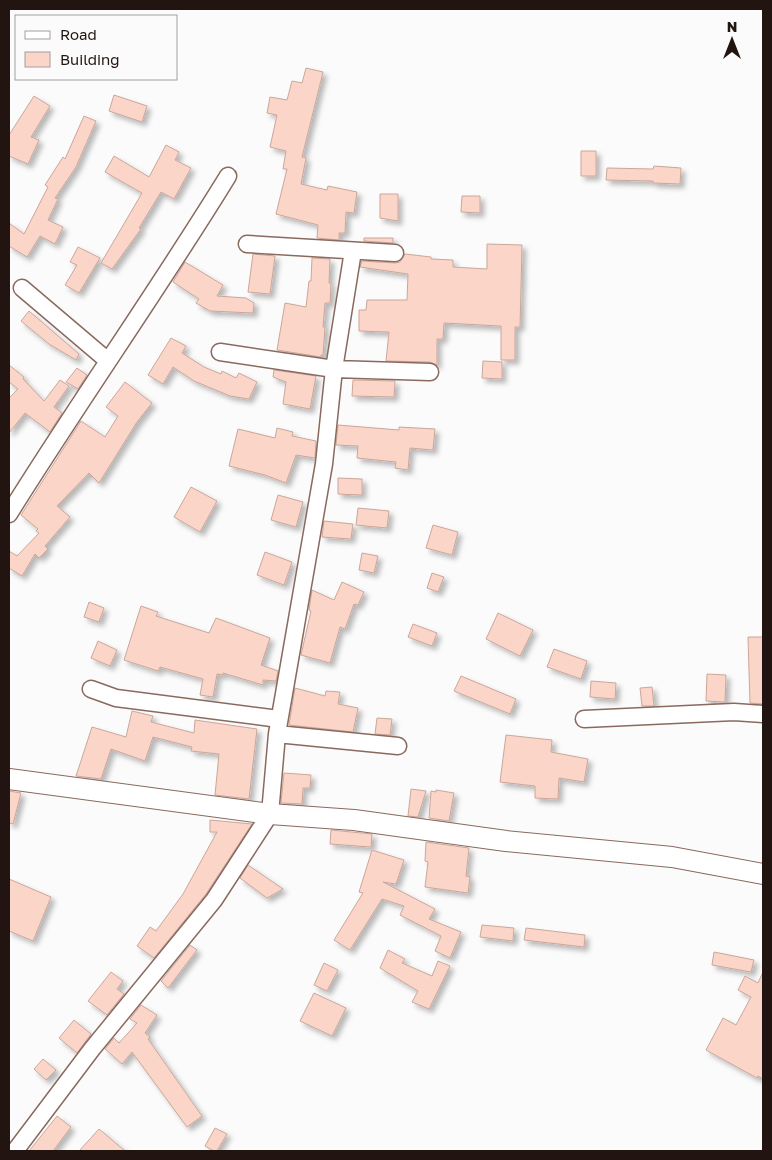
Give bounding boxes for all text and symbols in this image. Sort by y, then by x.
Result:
legend [15,15,178,80]
north arrow [707,15,757,65]
text: N [727,18,737,35]
text: Road [60,25,97,43]
text: Building [60,50,120,68]

